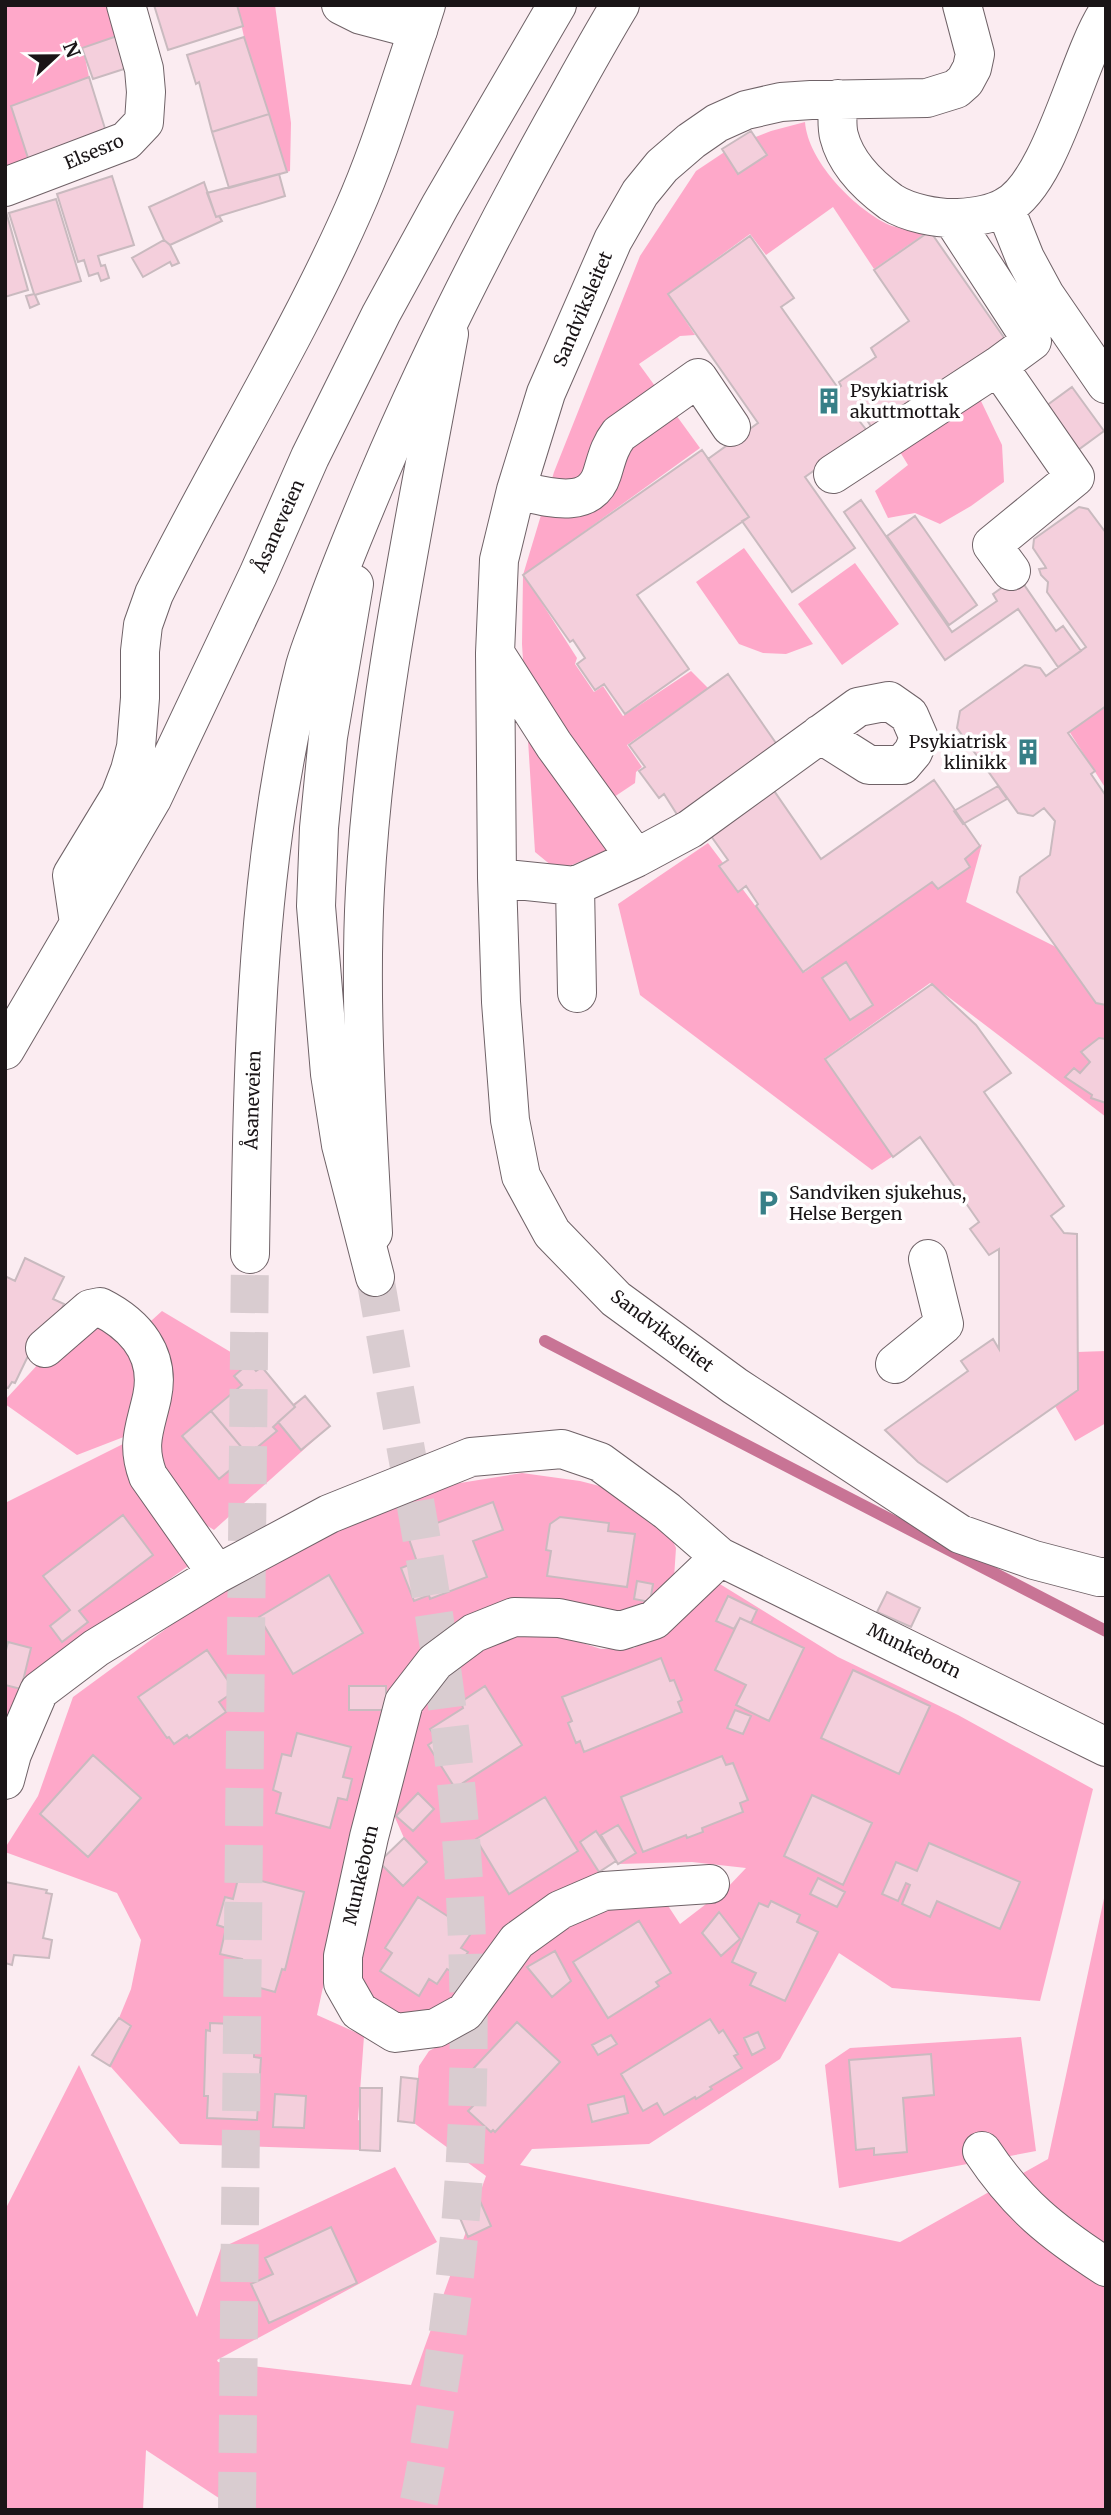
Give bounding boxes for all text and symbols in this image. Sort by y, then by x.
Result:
north arrow [21,21,91,91]
text: N [58,38,86,61]
street label: Elsesro [61,129,127,174]
street label: Sandviksleitet [548,248,617,370]
place label: Psykiatrisk akuttmottak [850,379,961,423]
building icon: Psykiatrisk akuttmottak [814,386,844,416]
street label: Åsaneveien [247,476,309,577]
place label: Psykiatrisk klinikk [909,730,1008,774]
building icon: Psykiatrisk klinikk [1013,737,1043,767]
street label: Åsaneveien [239,1050,266,1151]
place label: Sandviken sjukehus, Helse Bergen [789,1181,966,1225]
parking icon: Sandviken sjukehus, Helse Bergen [753,1188,783,1218]
street label: Sandviksleitet [606,1284,718,1377]
street label: Munkebotn [863,1618,965,1683]
street label: Munkebotn [338,1823,383,1927]

